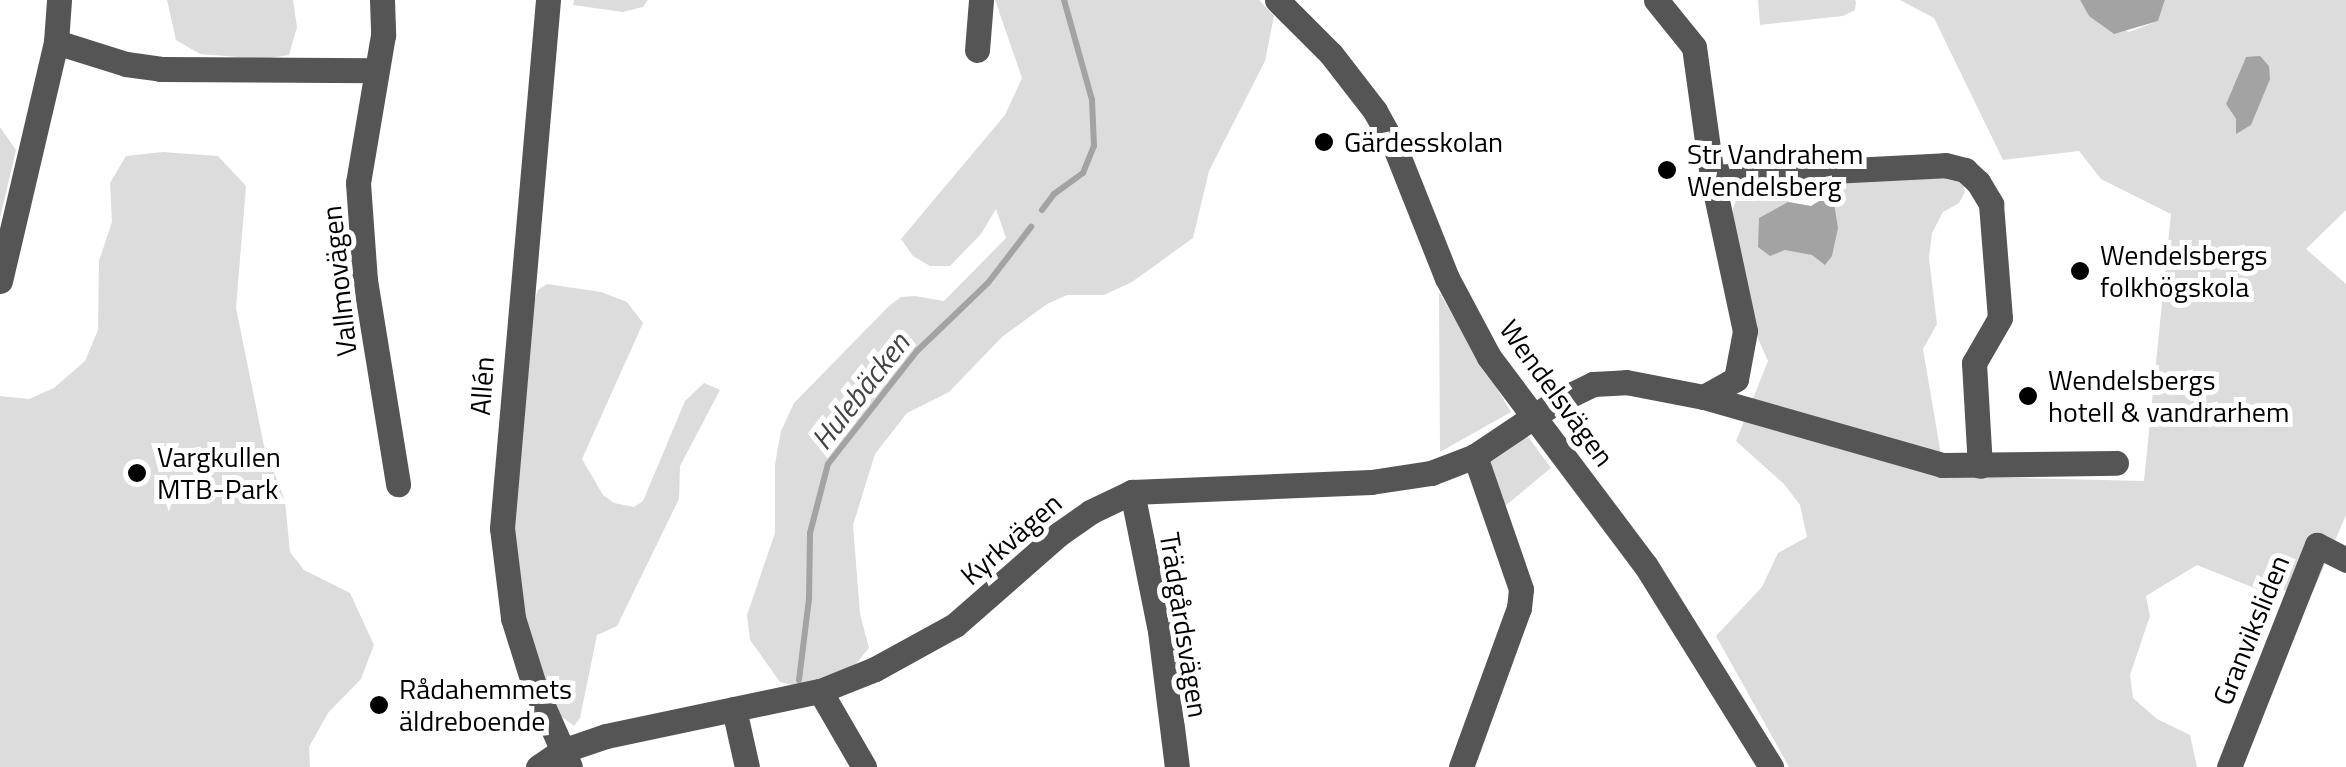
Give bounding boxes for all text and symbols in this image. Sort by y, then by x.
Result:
place label: Gärdesskolan [1344,125,1503,159]
marker: Gärdesskolan [1313,131,1335,153]
place label: Str Vandrahem Wendelsberg [1687,137,1863,203]
marker: Str Vandrahem Wendelsberg [1656,159,1678,181]
street label: Vallmovägen [314,204,364,358]
place label: Wendelsbergs folkhögskola [2100,238,2268,304]
marker: Wendelsbergs folkhögskola [2069,260,2091,282]
street label: Wendelsvägen [1493,313,1621,473]
water label: Hulebäcken [803,326,917,456]
street label: Allén [463,355,501,417]
place label: Wendelsbergs hotell & vandrarhem [2048,363,2289,429]
marker: Wendelsbergs hotell & vandrarhem [2017,385,2039,407]
place label: Vargkullen MTB-Park [157,440,281,506]
marker: Vargkullen MTB-Park [126,462,148,484]
street label: Kyrkvägen [954,486,1068,592]
street label: Trädgårdsvägen [1153,530,1215,720]
street label: Granviksliden [2206,550,2296,710]
place label: Rådahemmets äldreboende [399,672,572,738]
marker: Rådahemmets äldreboende [368,694,390,716]

